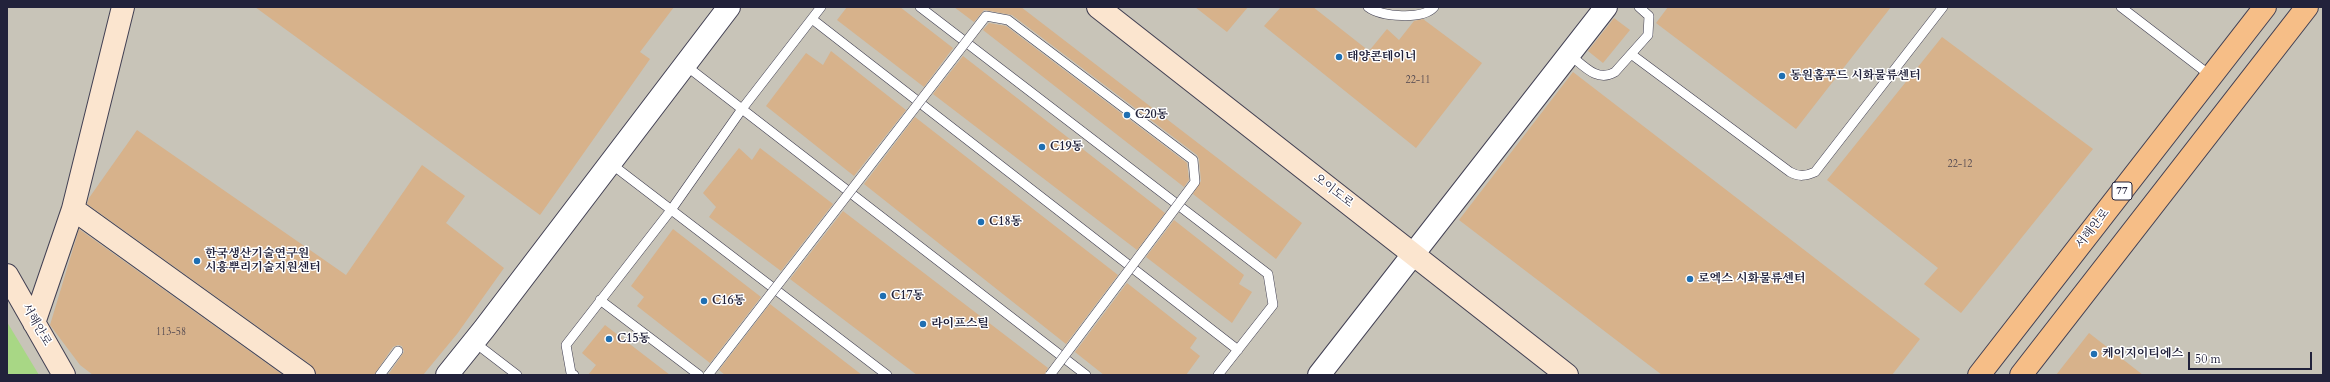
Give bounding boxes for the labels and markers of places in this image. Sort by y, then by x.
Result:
place label: 태양콘테이너 [1347,50,1417,64]
marker: 태양콘테이너 [1334,52,1344,62]
place label: 동원홈푸드 시화물류센터 [1790,69,1921,83]
marker: 동원홈푸드 시화물류센터 [1777,71,1787,81]
place label: C20동 [1135,108,1168,122]
marker: C20동 [1122,110,1132,120]
place label: C19동 [1050,140,1083,154]
marker: C19동 [1037,142,1047,152]
place label: C18동 [989,215,1022,229]
marker: C18동 [976,217,986,227]
place label: 한국생산기술연구원 시흥뿌리기술지원센터 [205,247,321,275]
marker: 한국생산기술연구원 시흥뿌리기술지원센터 [192,256,202,266]
place label: 로엑스 시화물류센터 [1698,272,1806,286]
marker: 로엑스 시화물류센터 [1685,274,1695,284]
place label: C17동 [891,289,924,303]
marker: C17동 [878,291,888,301]
place label: C16동 [712,294,745,308]
marker: C16동 [699,296,709,306]
place label: 라이프스틸 [931,317,989,331]
marker: 라이프스틸 [918,319,928,329]
place label: C15동 [617,332,650,346]
marker: C15동 [604,334,614,344]
place label: 케이지이티에스 [2102,347,2183,361]
marker: 케이지이티에스 [2089,349,2099,359]

